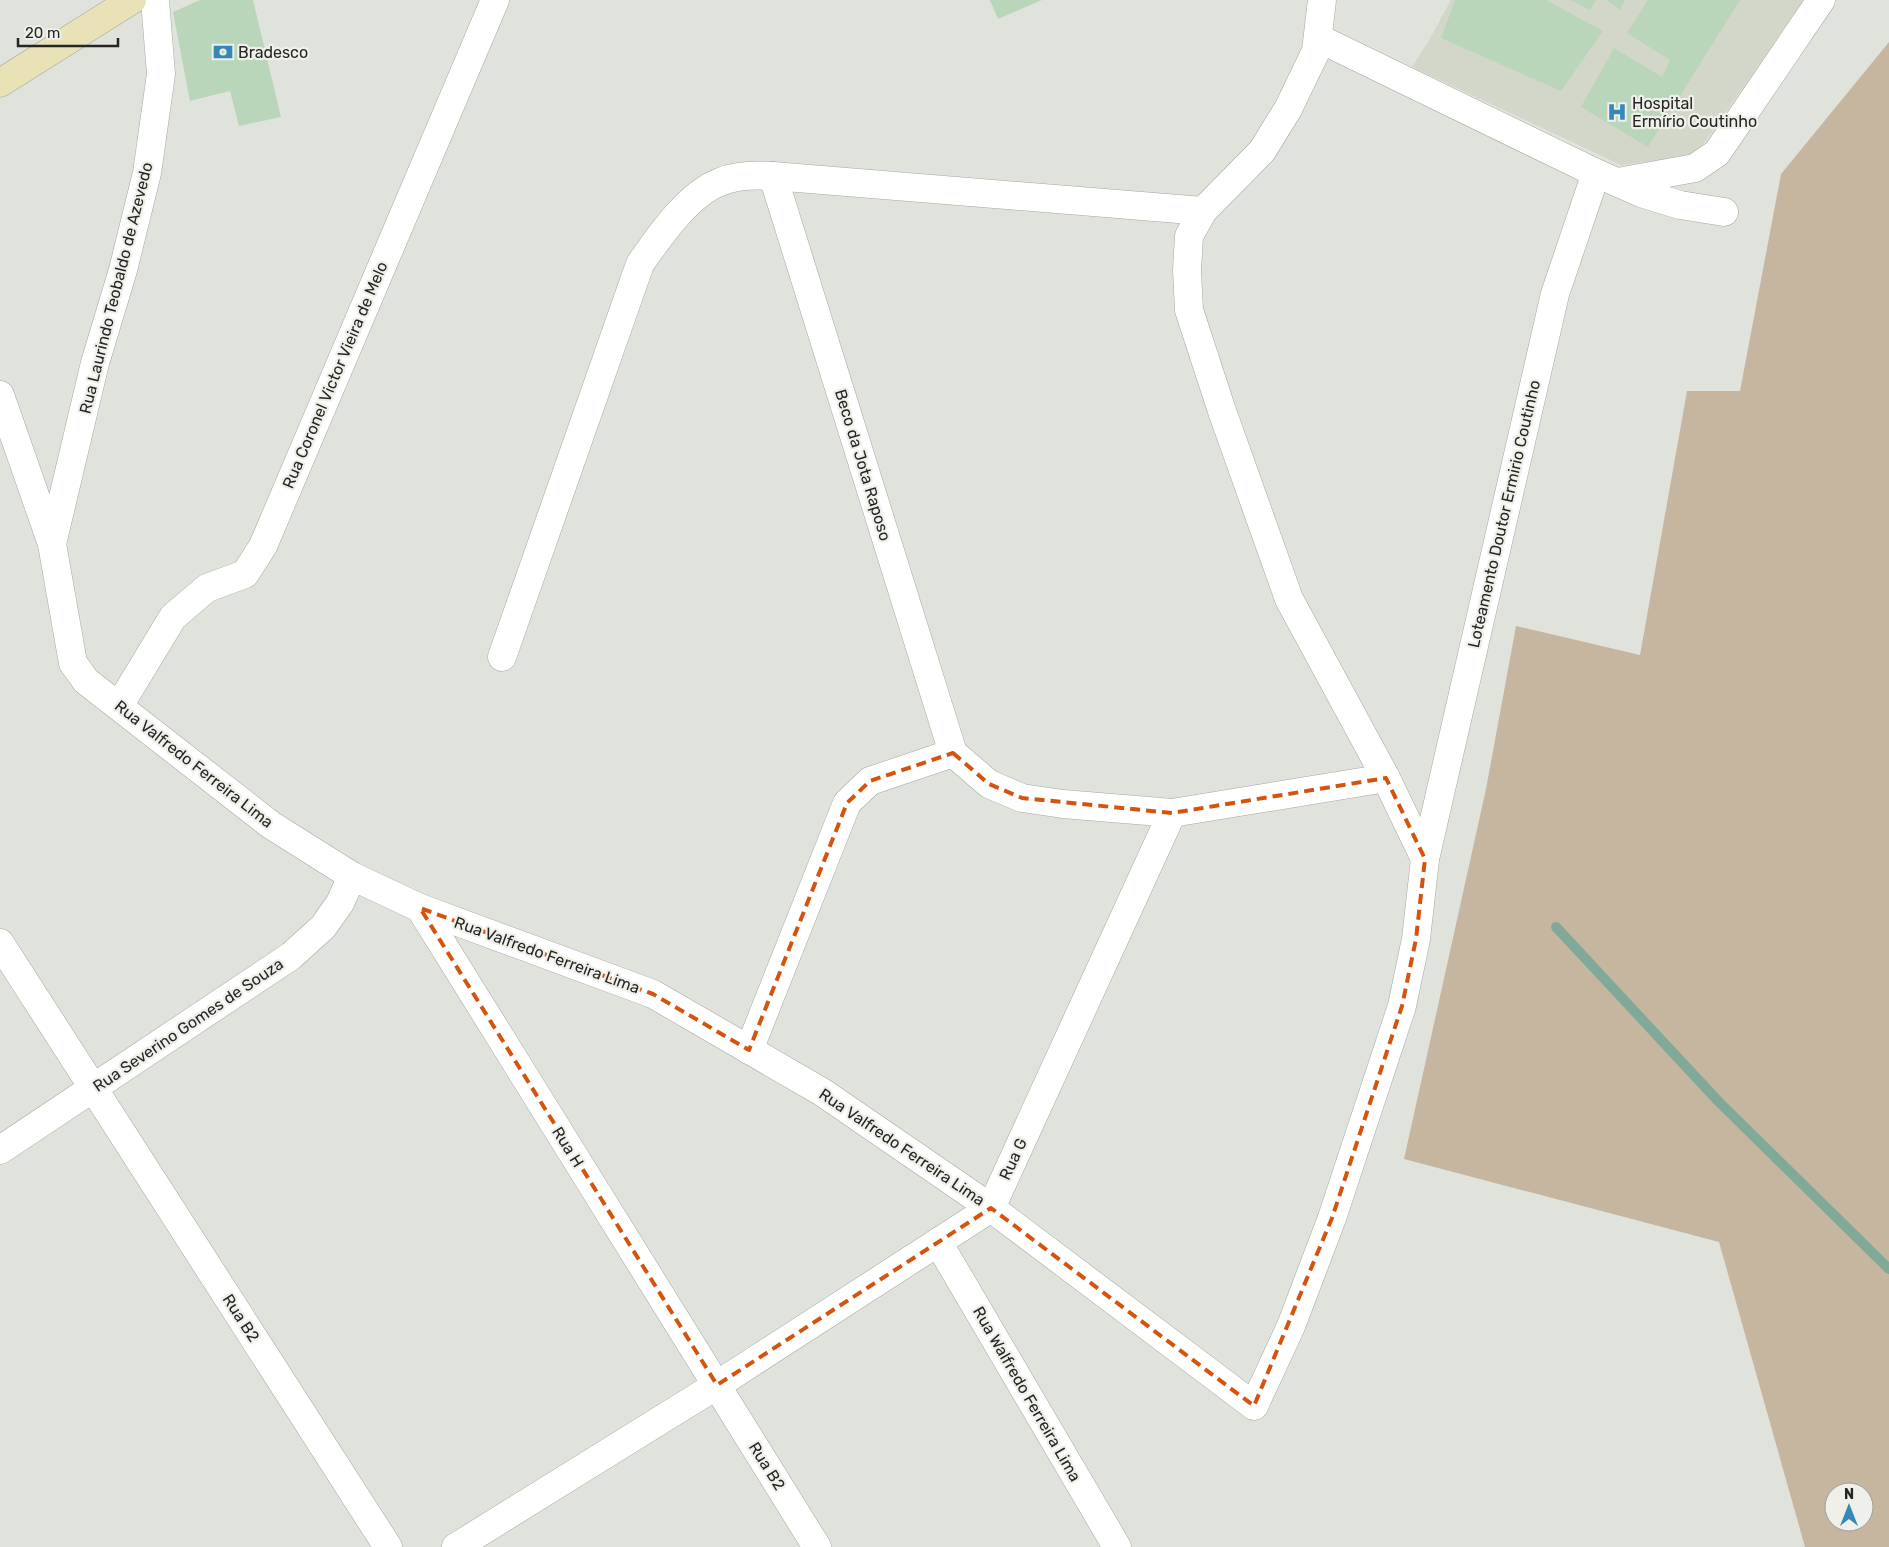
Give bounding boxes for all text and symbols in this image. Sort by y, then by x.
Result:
scale bar [18,15,118,47]
text: 20 m [25,24,60,42]
bank icon: Bradesco [212,41,234,63]
place label: Bradesco [238,43,308,62]
place label: Hospital Ermírio Coutinho [1632,94,1757,131]
hospital icon: Hospital Ermírio Coutinho [1606,101,1628,123]
street label: Rua Laurindo Teobaldo de Azevedo [76,160,156,416]
street label: Rua Coronel Victor Vieira de Melo [278,259,392,491]
street label: Loteamento Doutor Ermirio Coutinho [1464,378,1544,650]
street label: Beco da Jota Raposo [831,387,895,543]
street label: Rua Valfredo Ferreira Lima [111,696,277,832]
street label: Rua Valfredo Ferreira Lima [452,913,642,997]
street label: Rua Severino Gomes de Souza [89,954,287,1096]
street label: Rua Valfredo Ferreira Lima [815,1084,989,1210]
street label: Rua H [548,1123,588,1171]
street label: Rua G [995,1135,1031,1183]
street label: Rua B2 [219,1291,263,1345]
street label: Rua Walfredo Ferreira Lima [969,1303,1085,1485]
street label: Rua B2 [745,1439,789,1493]
north arrow [1824,1482,1874,1532]
text: N [1844,1486,1854,1503]

